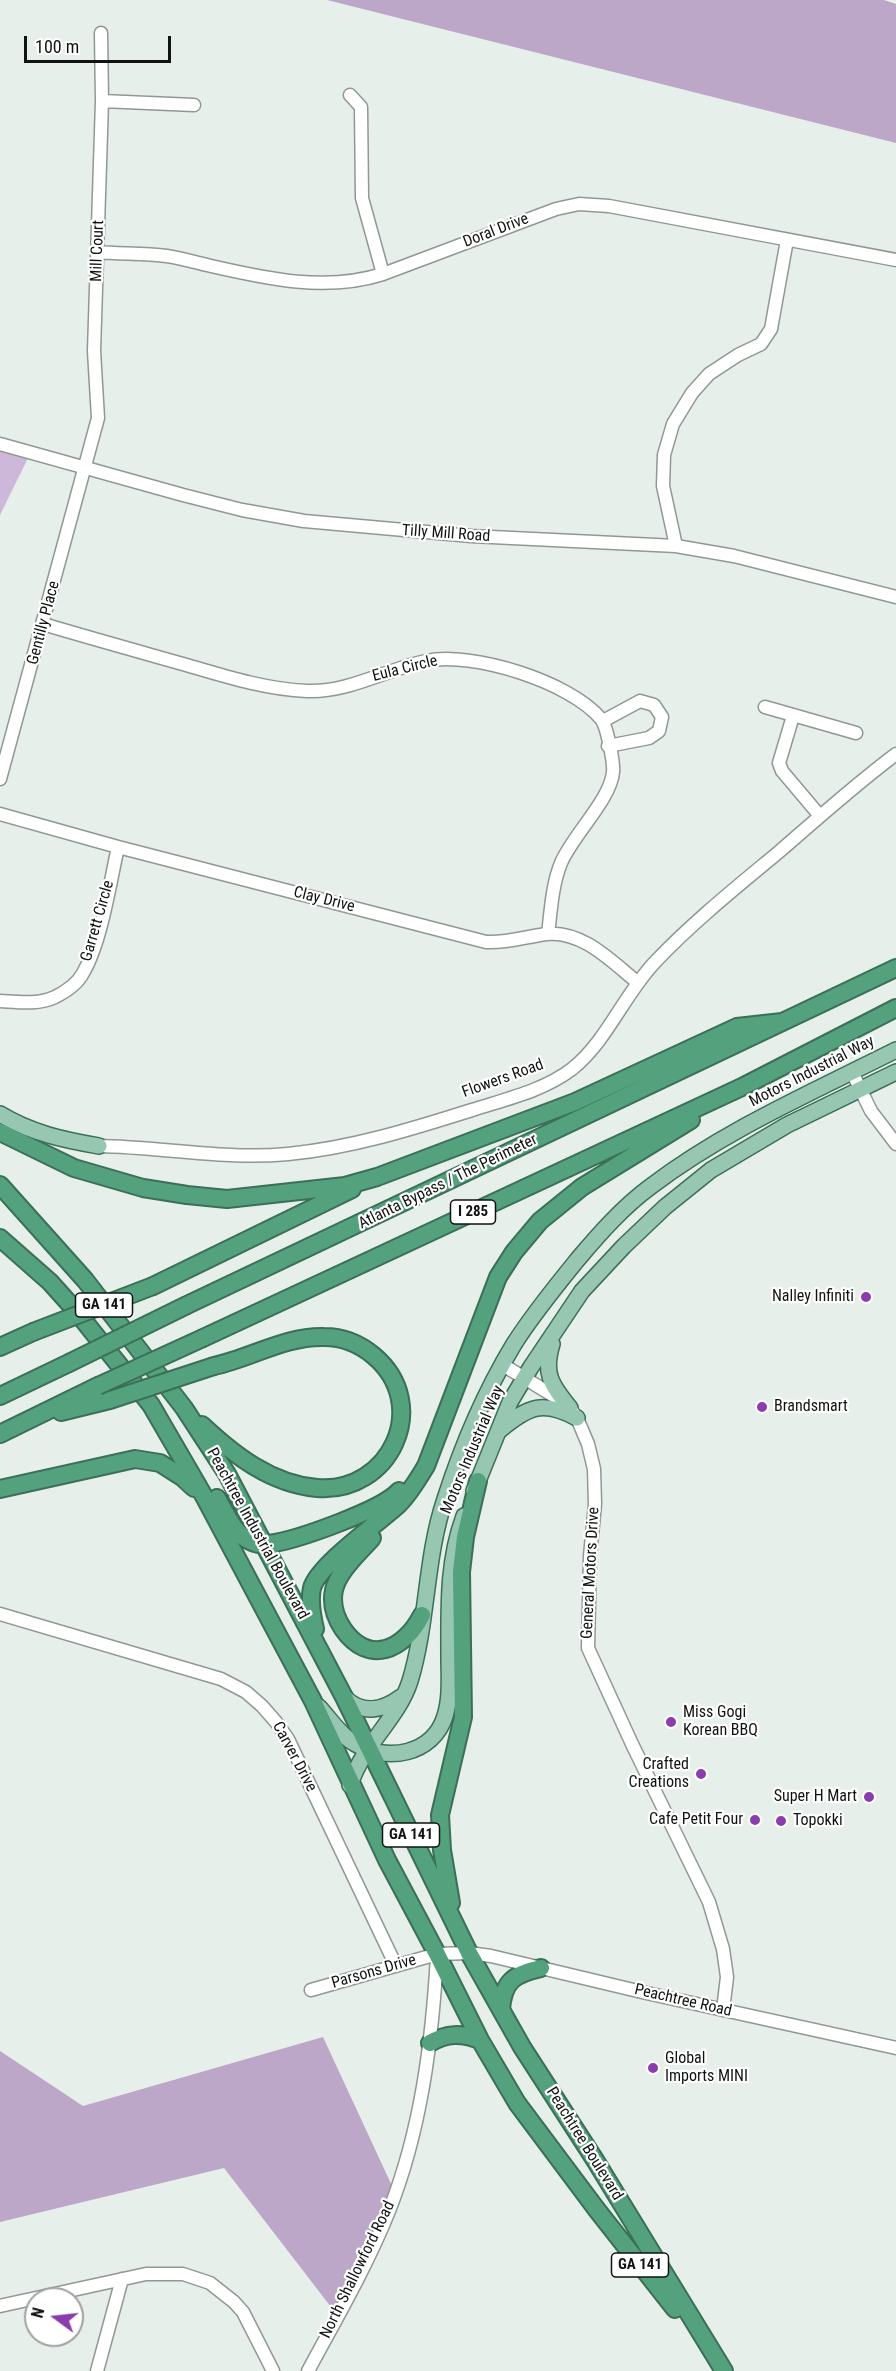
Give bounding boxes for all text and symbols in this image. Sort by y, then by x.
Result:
scale bar [27,24,174,62]
text: 100 m [35,36,79,57]
street label: Doral Drive [461,210,531,252]
street label: Mill Court [87,220,109,282]
street label: Tilly Mill Road [401,521,491,547]
street label: Gentilly Place [24,579,64,667]
street label: Eula Circle [370,652,440,686]
street label: Garrett Circle [77,878,119,964]
street label: Clay Drive [291,883,357,917]
street label: Motors Industrial Way [746,1032,878,1112]
street label: Flowers Road [460,1055,546,1103]
street label: Atlanta Bypass / The Perimeter [355,1130,541,1234]
road number: I 285 [450,1200,496,1224]
place label: Nalley Infiniti [772,1287,854,1307]
marker: Nalley Infiniti [859,1290,873,1304]
road number: GA 141 [76,1293,132,1317]
street label: Motors Industrial Way [437,1383,509,1517]
place label: Brandsmart [774,1397,848,1417]
marker: Brandsmart [755,1400,769,1414]
street label: Peachtree Industrial Boulevard [202,1445,312,1623]
street label: General Motors Drive [578,1506,604,1640]
place label: Miss Gogi Korean BBQ [683,1703,758,1741]
marker: Miss Gogi Korean BBQ [664,1715,678,1729]
street label: Carver Drive [268,1719,320,1795]
place label: Crafted Creations [629,1755,689,1793]
marker: Crafted Creations [694,1767,708,1781]
place label: Super H Mart [774,1787,857,1807]
marker: Super H Mart [862,1790,876,1804]
place label: Cafe Petit Four [649,1810,743,1830]
place label: Topokki [793,1811,843,1831]
marker: Cafe Petit Four [748,1813,762,1827]
marker: Topokki [774,1814,788,1828]
road number: GA 141 [382,1823,440,1847]
street label: Parsons Drive [329,1951,419,1993]
street label: Peachtree Road [632,1980,734,2022]
place label: Global Imports MINI [665,2049,748,2087]
marker: Global Imports MINI [646,2061,660,2075]
street label: Peachtree Boulevard [541,2084,627,2204]
street label: North Shallowford Road [316,2198,400,2342]
road number: GA 141 [612,2253,668,2277]
north arrow [24,2287,84,2347]
text: N [28,2306,49,2320]

